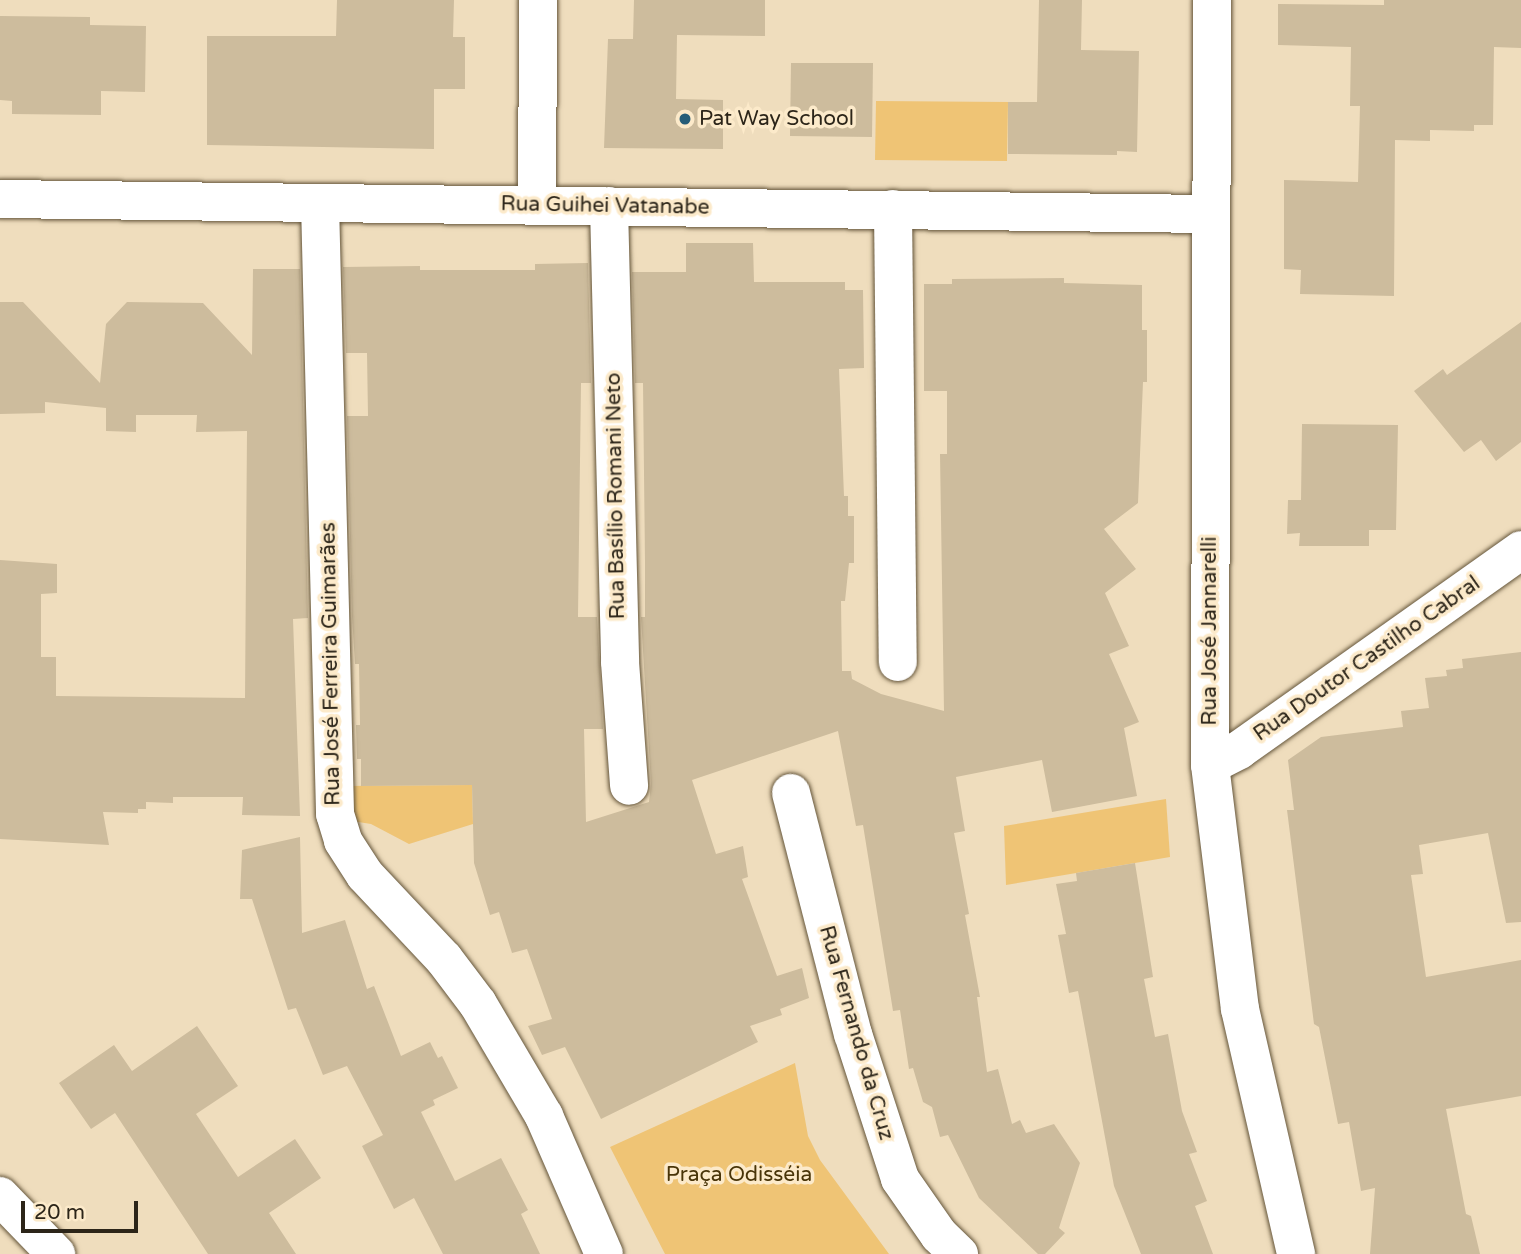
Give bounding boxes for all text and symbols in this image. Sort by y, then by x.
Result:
place label: Pat Way School [699,106,854,132]
marker: Pat Way School [677,111,693,127]
street label: Rua Guihei Vatanabe [500,192,710,220]
street label: Rua Basílio Romani Neto [601,372,631,620]
street label: Rua José Ferreira Guimarães [316,522,346,806]
street label: Rua José Jannarelli [1197,536,1223,726]
street label: Rua Doutor Castilho Cabral [1249,571,1485,747]
street label: Rua Fernando da Cruz [813,923,899,1143]
park label: Praça Odisséia [666,1162,812,1188]
scale bar [24,1188,142,1232]
text: 20 m [34,1200,85,1225]

